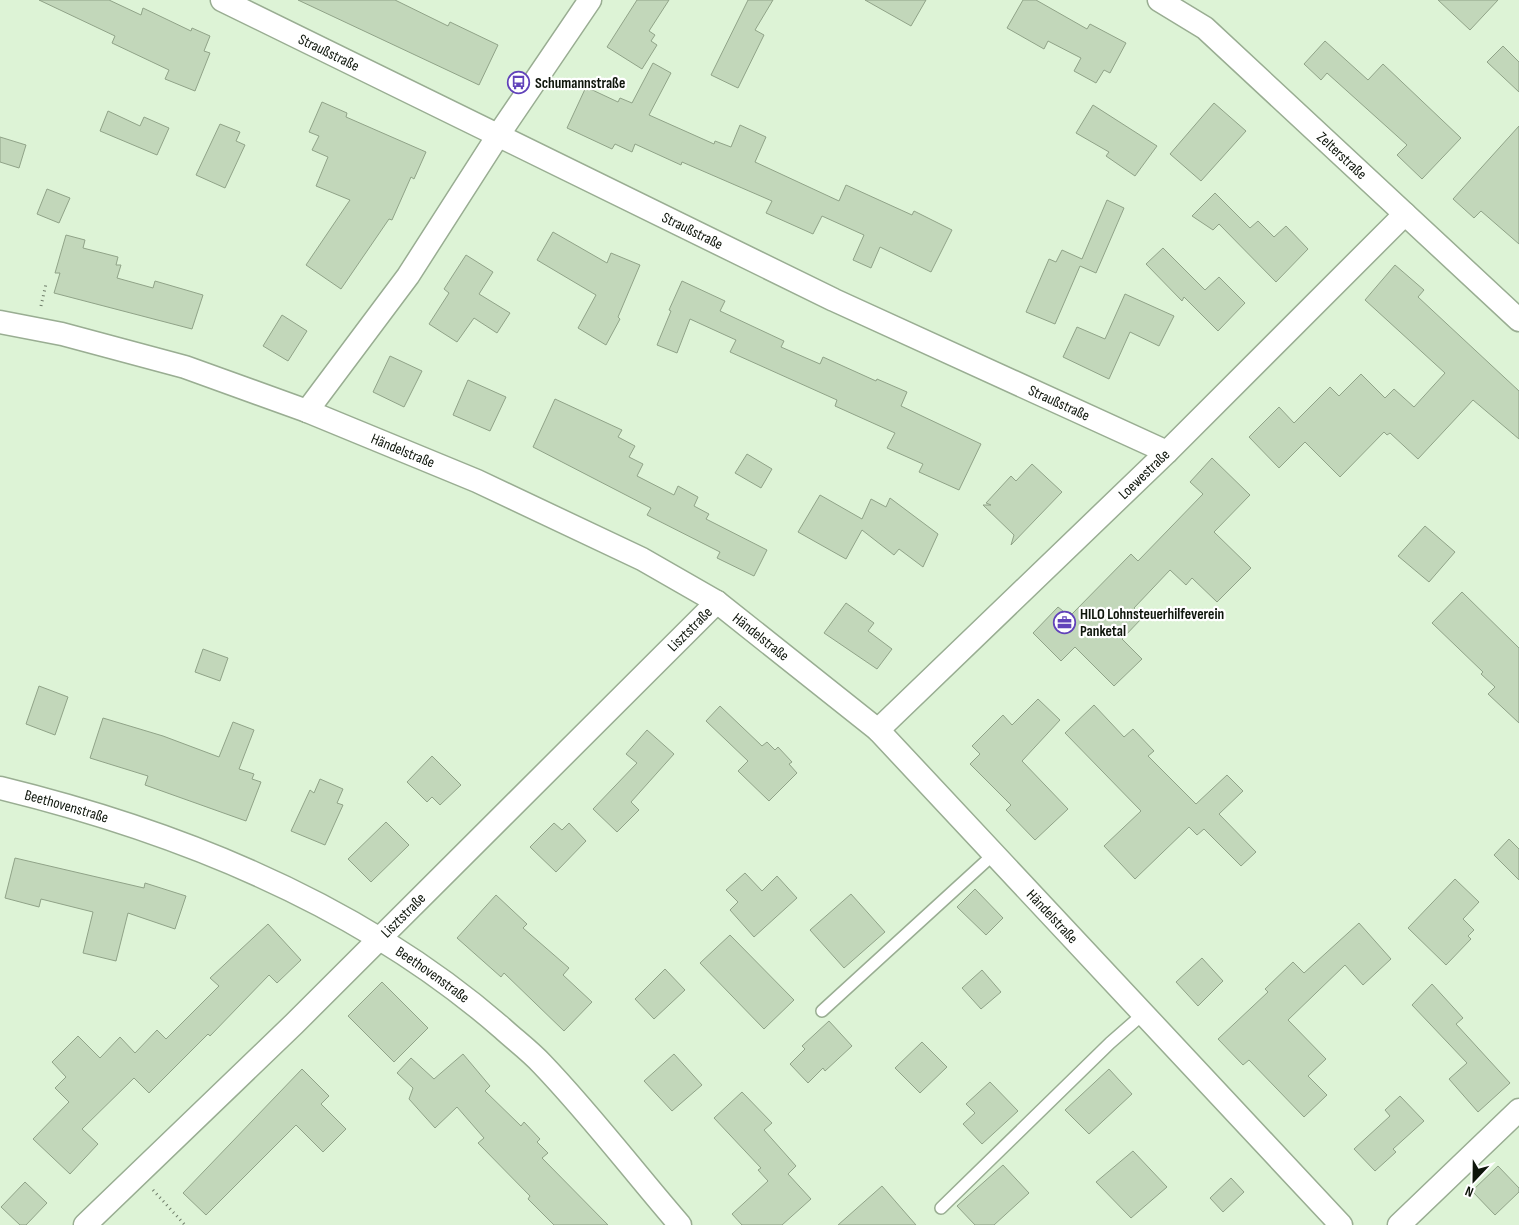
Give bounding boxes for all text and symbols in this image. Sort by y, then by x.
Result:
street label: Straußstraße [295,29,362,75]
bus stop icon: Schumannstraße [507,71,531,95]
place label: Schumannstraße [535,74,625,93]
street label: Zelterstraße [1313,128,1371,183]
street label: Straußstraße [659,208,726,254]
street label: Straußstraße [1025,380,1093,425]
street label: Händelstraße [368,429,438,472]
street label: Loewestraße [1114,445,1174,503]
street label: Lisztstraße [663,603,716,656]
place label: HILO Lohnsteuerhilfeverein Panketal [1080,605,1224,641]
street label: Händelstraße [729,609,793,665]
office icon: HILO Lohnsteuerhilfeverein Panketal [1052,611,1076,635]
street label: Beethovenstraße [23,785,111,827]
street label: Händelstraße [1023,885,1082,947]
street label: Lisztstraße [377,889,429,942]
street label: Beethovenstraße [392,942,473,1007]
north arrow [1449,1155,1499,1205]
text: N [1463,1182,1476,1201]

